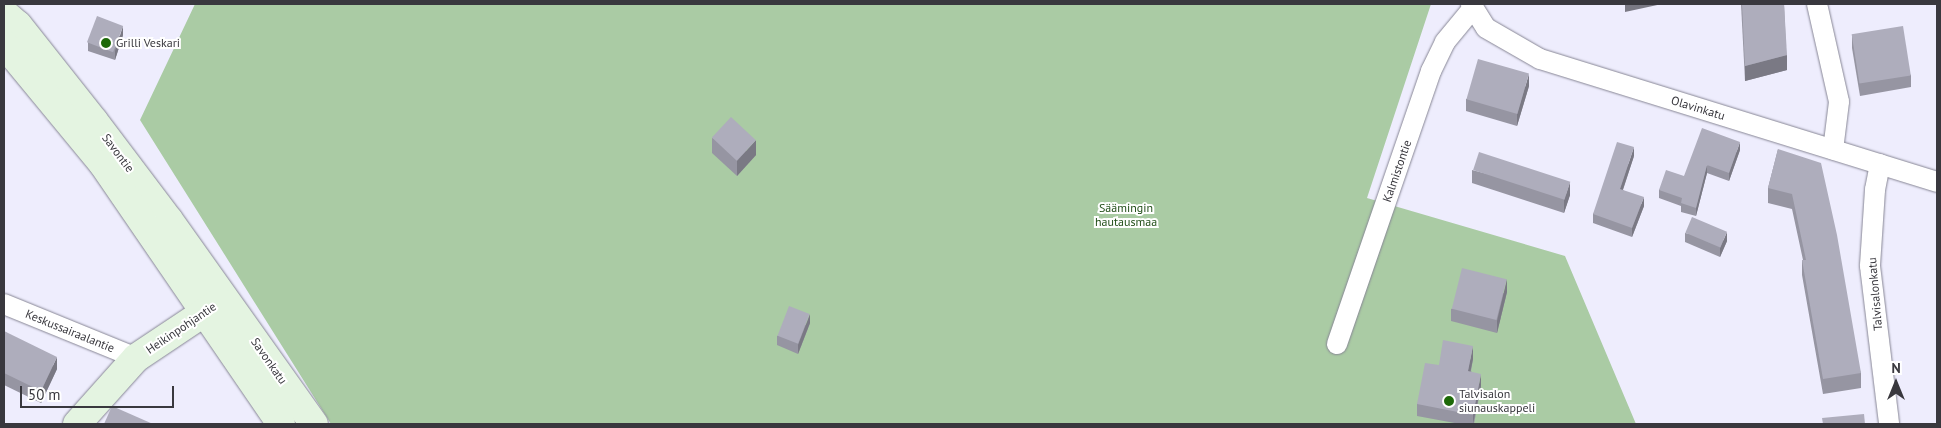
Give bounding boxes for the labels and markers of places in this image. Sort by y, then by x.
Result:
place label: Grilli Veskari [116,36,180,50]
marker: Grilli Veskari [100,37,112,49]
place label: Talvisalon siunauskappeli [1459,387,1535,415]
marker: Talvisalon siunauskappeli [1443,395,1455,407]

